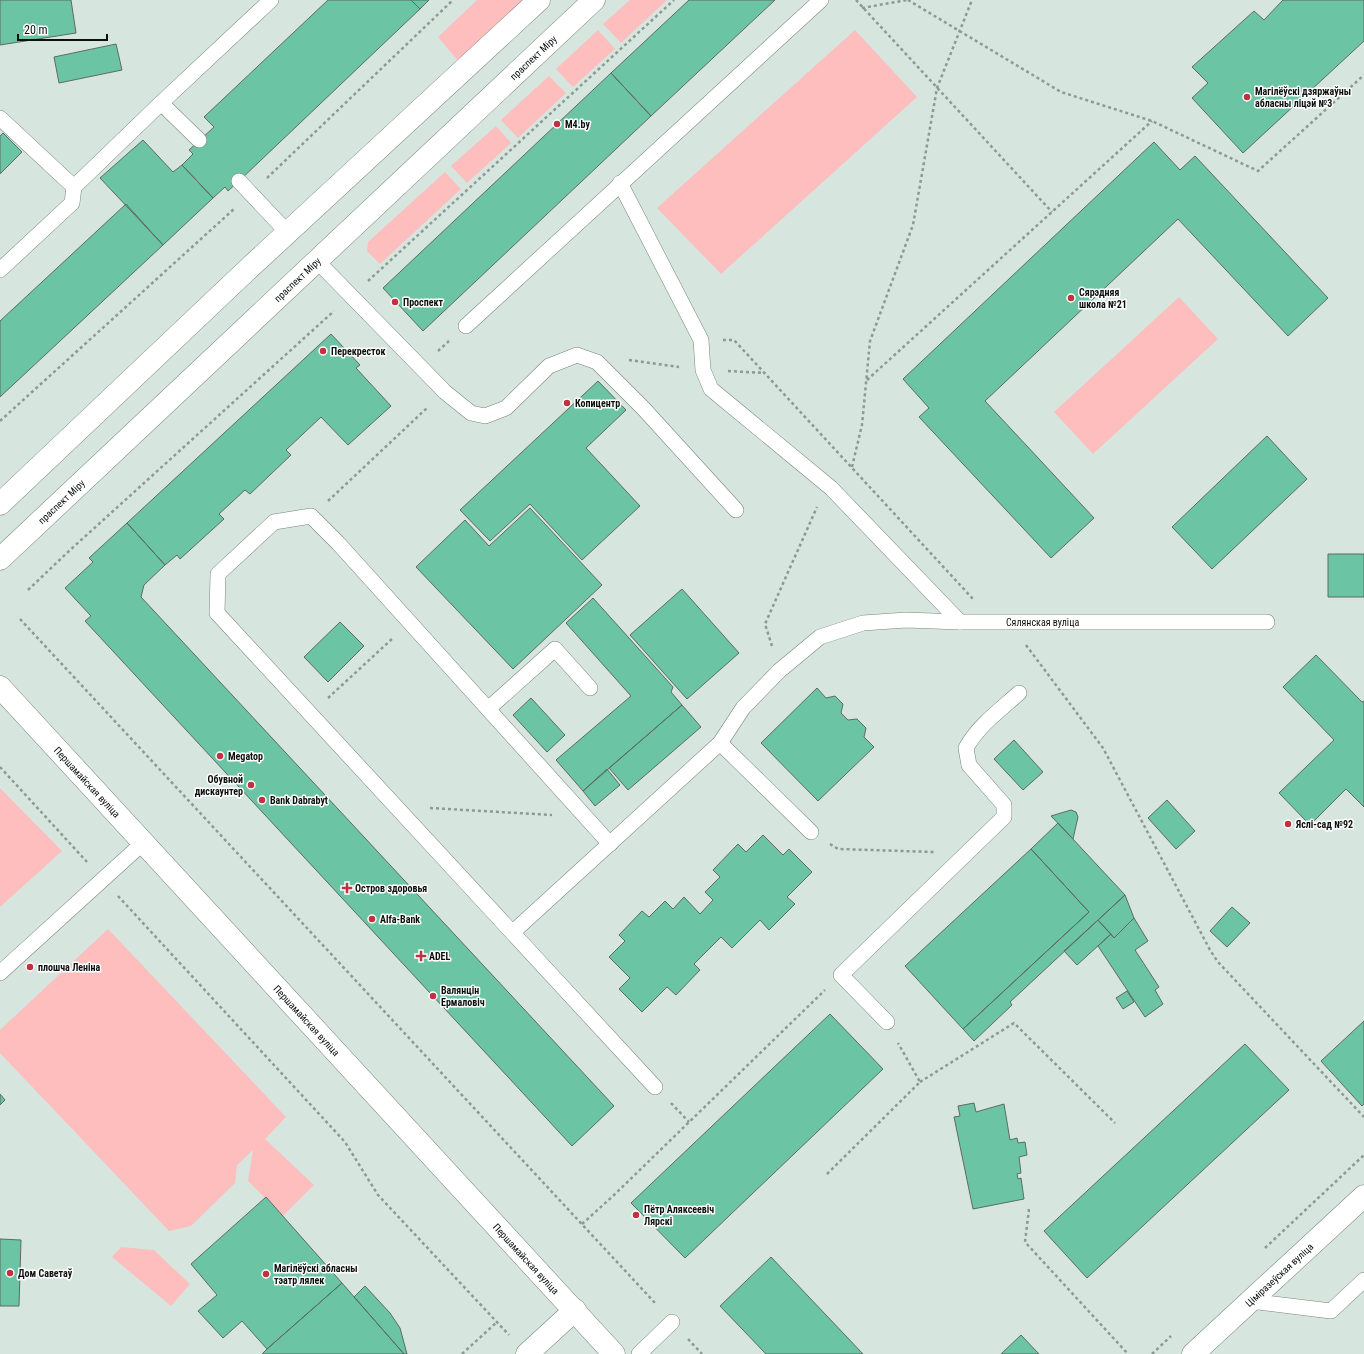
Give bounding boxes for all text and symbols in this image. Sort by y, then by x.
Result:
scale bar [18,16,107,42]
text: 20 m [24,23,48,37]
street label: праспект Міру [508,33,559,82]
place label: Магілёўскі дзяржаўны абласны ліцэй №3 [1255,86,1351,109]
marker: Магілёўскі дзяржаўны абласны ліцэй №3 [1242,92,1252,102]
marker: М4.by [552,119,562,129]
place label: М4.by [565,119,590,130]
street label: праспект Міру [272,255,323,304]
place label: Сярэдняя школа №21 [1079,287,1127,310]
marker: Сярэдняя школа №21 [1066,293,1076,303]
marker: Проспект [390,297,400,307]
place label: Проспект [403,297,443,308]
marker: Перекресток [318,346,328,356]
place label: Перекресток [331,346,385,357]
marker: Копицентр [562,398,572,408]
place label: Копицентр [575,398,620,409]
street label: праспект Міру [36,477,87,526]
street label: Сялянская вуліца [1006,617,1079,628]
street label: Першамайская вуліца [52,744,123,820]
marker: Megatop [215,751,225,761]
place label: Megatop [228,751,263,762]
place label: Обувной дискаунтер [195,774,243,797]
marker: Обувной дискаунтер [246,780,256,790]
marker: Bank Dabrabyt [257,795,267,805]
place label: Bank Dabrabyt [270,795,328,806]
marker: Яслі-сад №92 [1283,819,1293,829]
place label: Яслі-сад №92 [1295,819,1353,830]
marker: Остров здоровья [342,883,352,893]
place label: Остров здоровья [355,883,427,894]
marker: Alfa-Bank [367,914,377,924]
place label: Alfa-Bank [380,914,420,925]
marker: ADEL [416,951,426,961]
place label: ADEL [429,951,451,962]
marker: плошча Леніна [25,962,35,972]
place label: плошча Леніна [38,962,101,973]
street label: Першамайская вуліца [272,983,342,1058]
place label: Валянцін Ермаловіч [441,985,485,1008]
marker: Валянцін Ермаловіч [428,991,438,1001]
place label: Пётр Аляксеевіч Лярскі [644,1204,714,1227]
marker: Пётр Аляксеевіч Лярскі [631,1210,641,1220]
street label: Першамайская вуліца [491,1221,562,1296]
street label: Ціміразеўская вуліца [1243,1241,1315,1309]
place label: Магілёўскі абласны тэатр лялек [274,1263,357,1286]
marker: Дом Саветаў [5,1268,15,1278]
place label: Дом Саветаў [18,1268,73,1279]
marker: Магілёўскі абласны тэатр лялек [261,1269,271,1279]

